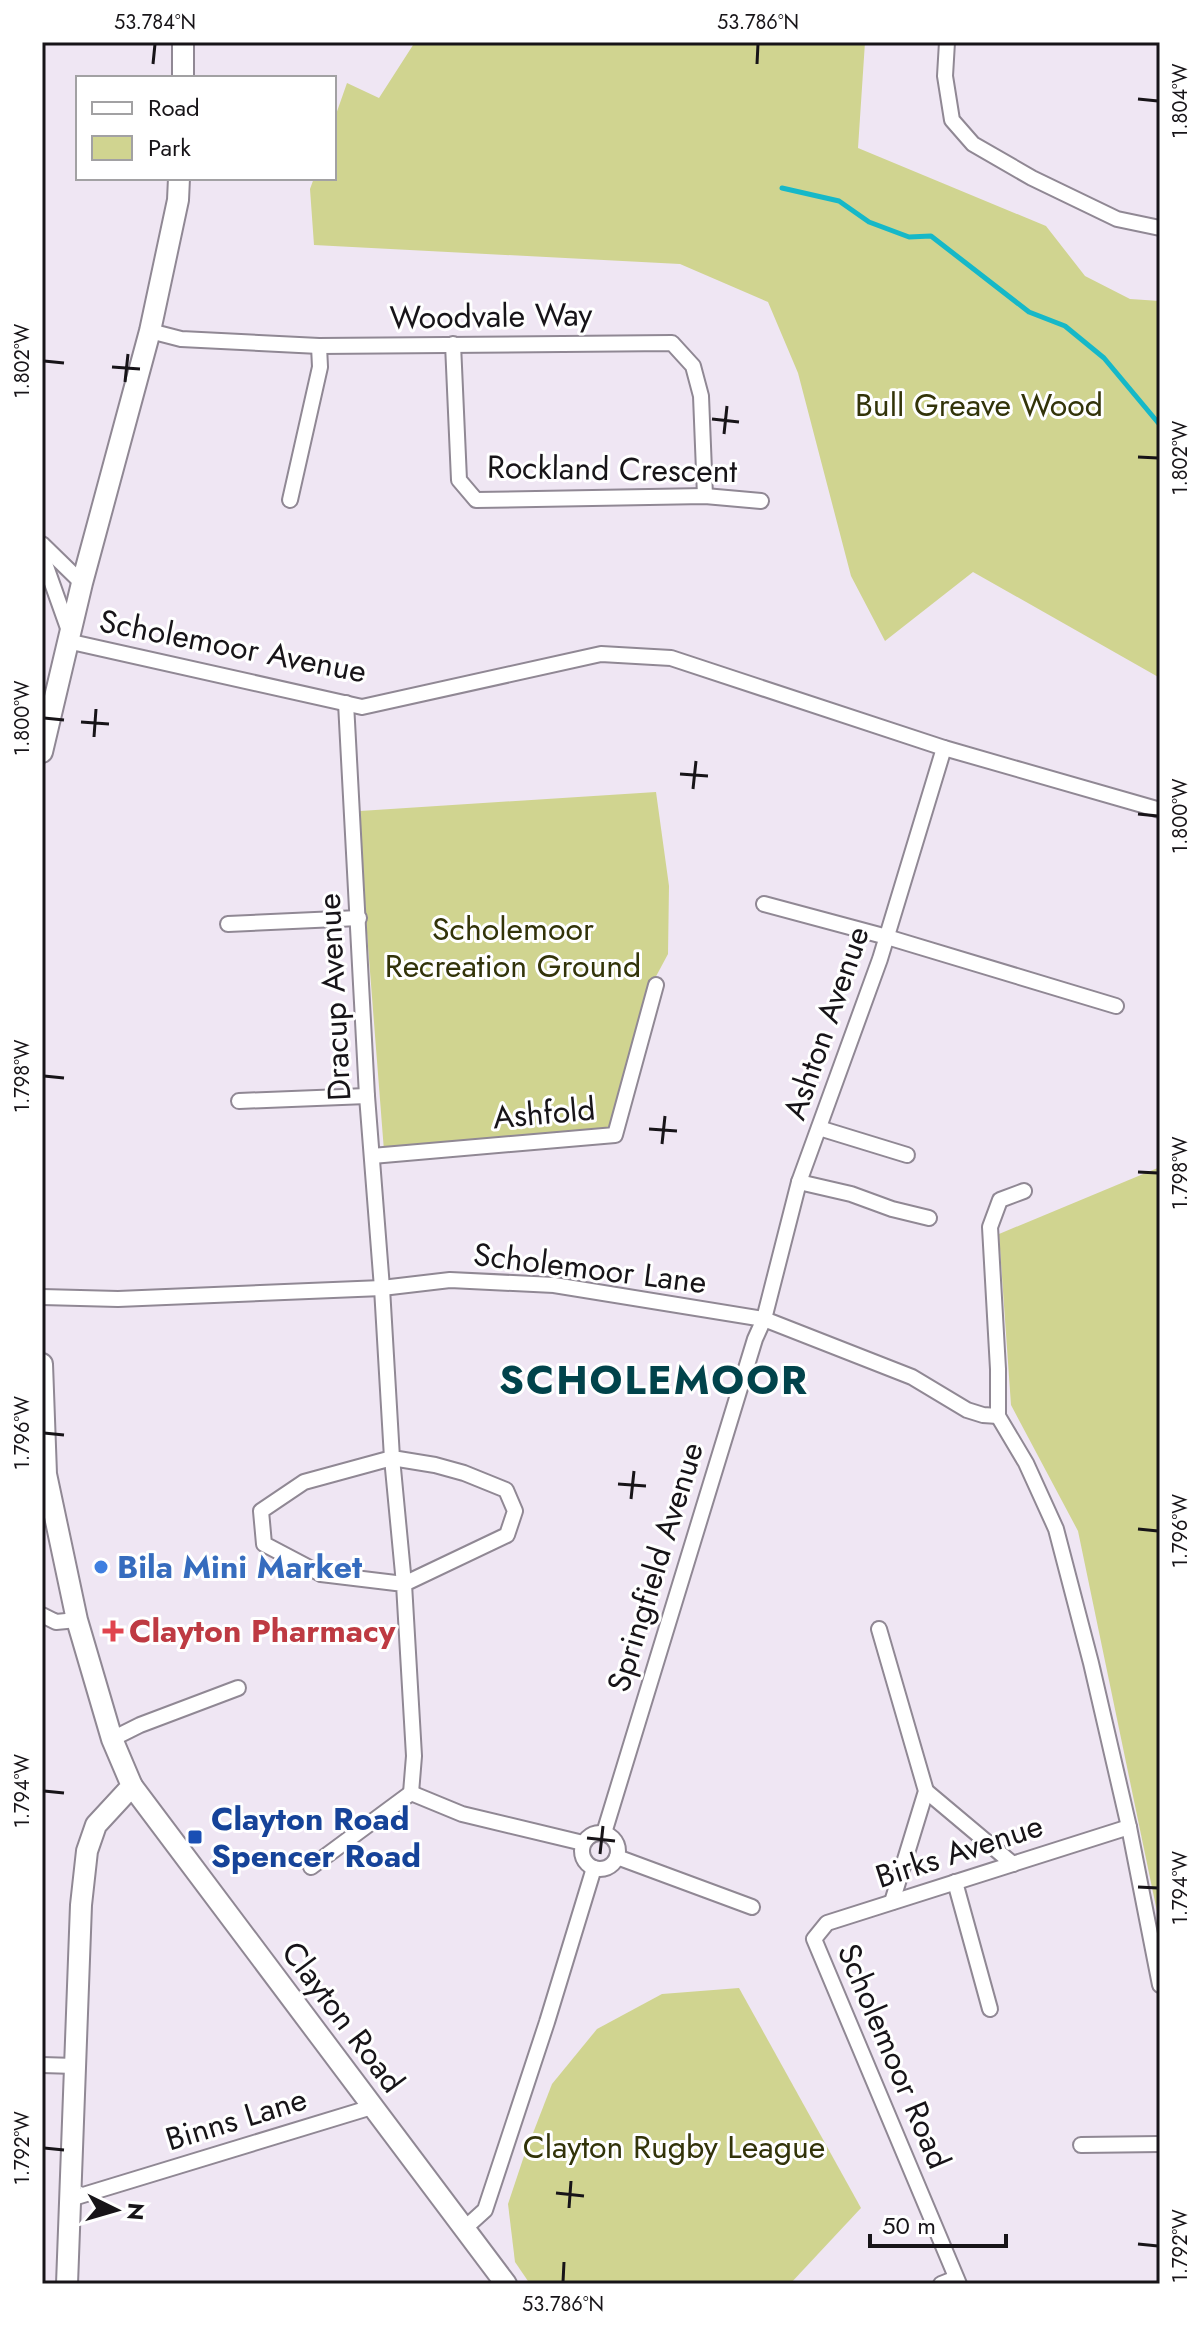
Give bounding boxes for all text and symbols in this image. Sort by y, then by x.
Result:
text: 53.784°N [114,8,196,37]
text: 53.786°N [717,8,799,37]
text: 1.804°W [1166,63,1195,138]
legend [76,76,336,180]
text: Road [148,90,200,125]
text: Park [148,130,191,165]
street label: Woodvale Way [389,291,594,341]
text: 1.802°W [8,323,37,398]
park label: Bull Greave Wood [855,382,1103,428]
text: 1.802°W [1166,420,1195,495]
street label: Rockland Crescent [487,444,738,494]
street label: Scholemoor Avenue [96,598,370,694]
text: 1.800°W [8,680,37,756]
text: 1.800°W [1166,778,1195,854]
street label: Dracup Avenue [306,892,362,1102]
park label: Scholemoor Recreation Ground [385,906,641,989]
street label: Ashton Avenue [771,920,881,1126]
text: 1.798°W [8,1039,37,1113]
street label: Ashfold [491,1086,597,1140]
text: 1.798°W [1166,1136,1195,1210]
street label: Scholemoor Lane [471,1231,709,1305]
district label: SCHOLEMOOR [499,1351,809,1409]
text: 1.796°W [8,1396,37,1470]
street label: Springfield Avenue [595,1436,715,1698]
text: 1.796°W [1166,1494,1195,1568]
place label: Bila Mini Market [117,1544,363,1590]
marker: Bila Mini Market [92,1558,110,1576]
place label: Clayton Pharmacy [129,1608,396,1654]
marker: Clayton Pharmacy [104,1622,122,1640]
text: 1.794°W [8,1754,37,1828]
place label: Clayton Road Spencer Road [211,1796,421,1879]
street label: Birks Avenue [869,1802,1049,1900]
marker: Clayton Road Spencer Road [186,1828,204,1846]
text: 1.794°W [1166,1851,1195,1925]
street label: Clayton Road [271,1932,415,2102]
street label: Scholemoor Road [826,1936,962,2176]
street label: Binns Lane [160,2076,312,2162]
text: 1.792°W [8,2111,37,2185]
park label: Clayton Rugby League [523,2124,825,2170]
north arrow [76,2170,156,2250]
scale bar [870,2198,1006,2248]
text: N [119,2202,153,2222]
text: 50 m [882,2208,936,2243]
text: 1.792°W [1166,2209,1195,2283]
text: 53.786°N [522,2290,604,2319]

